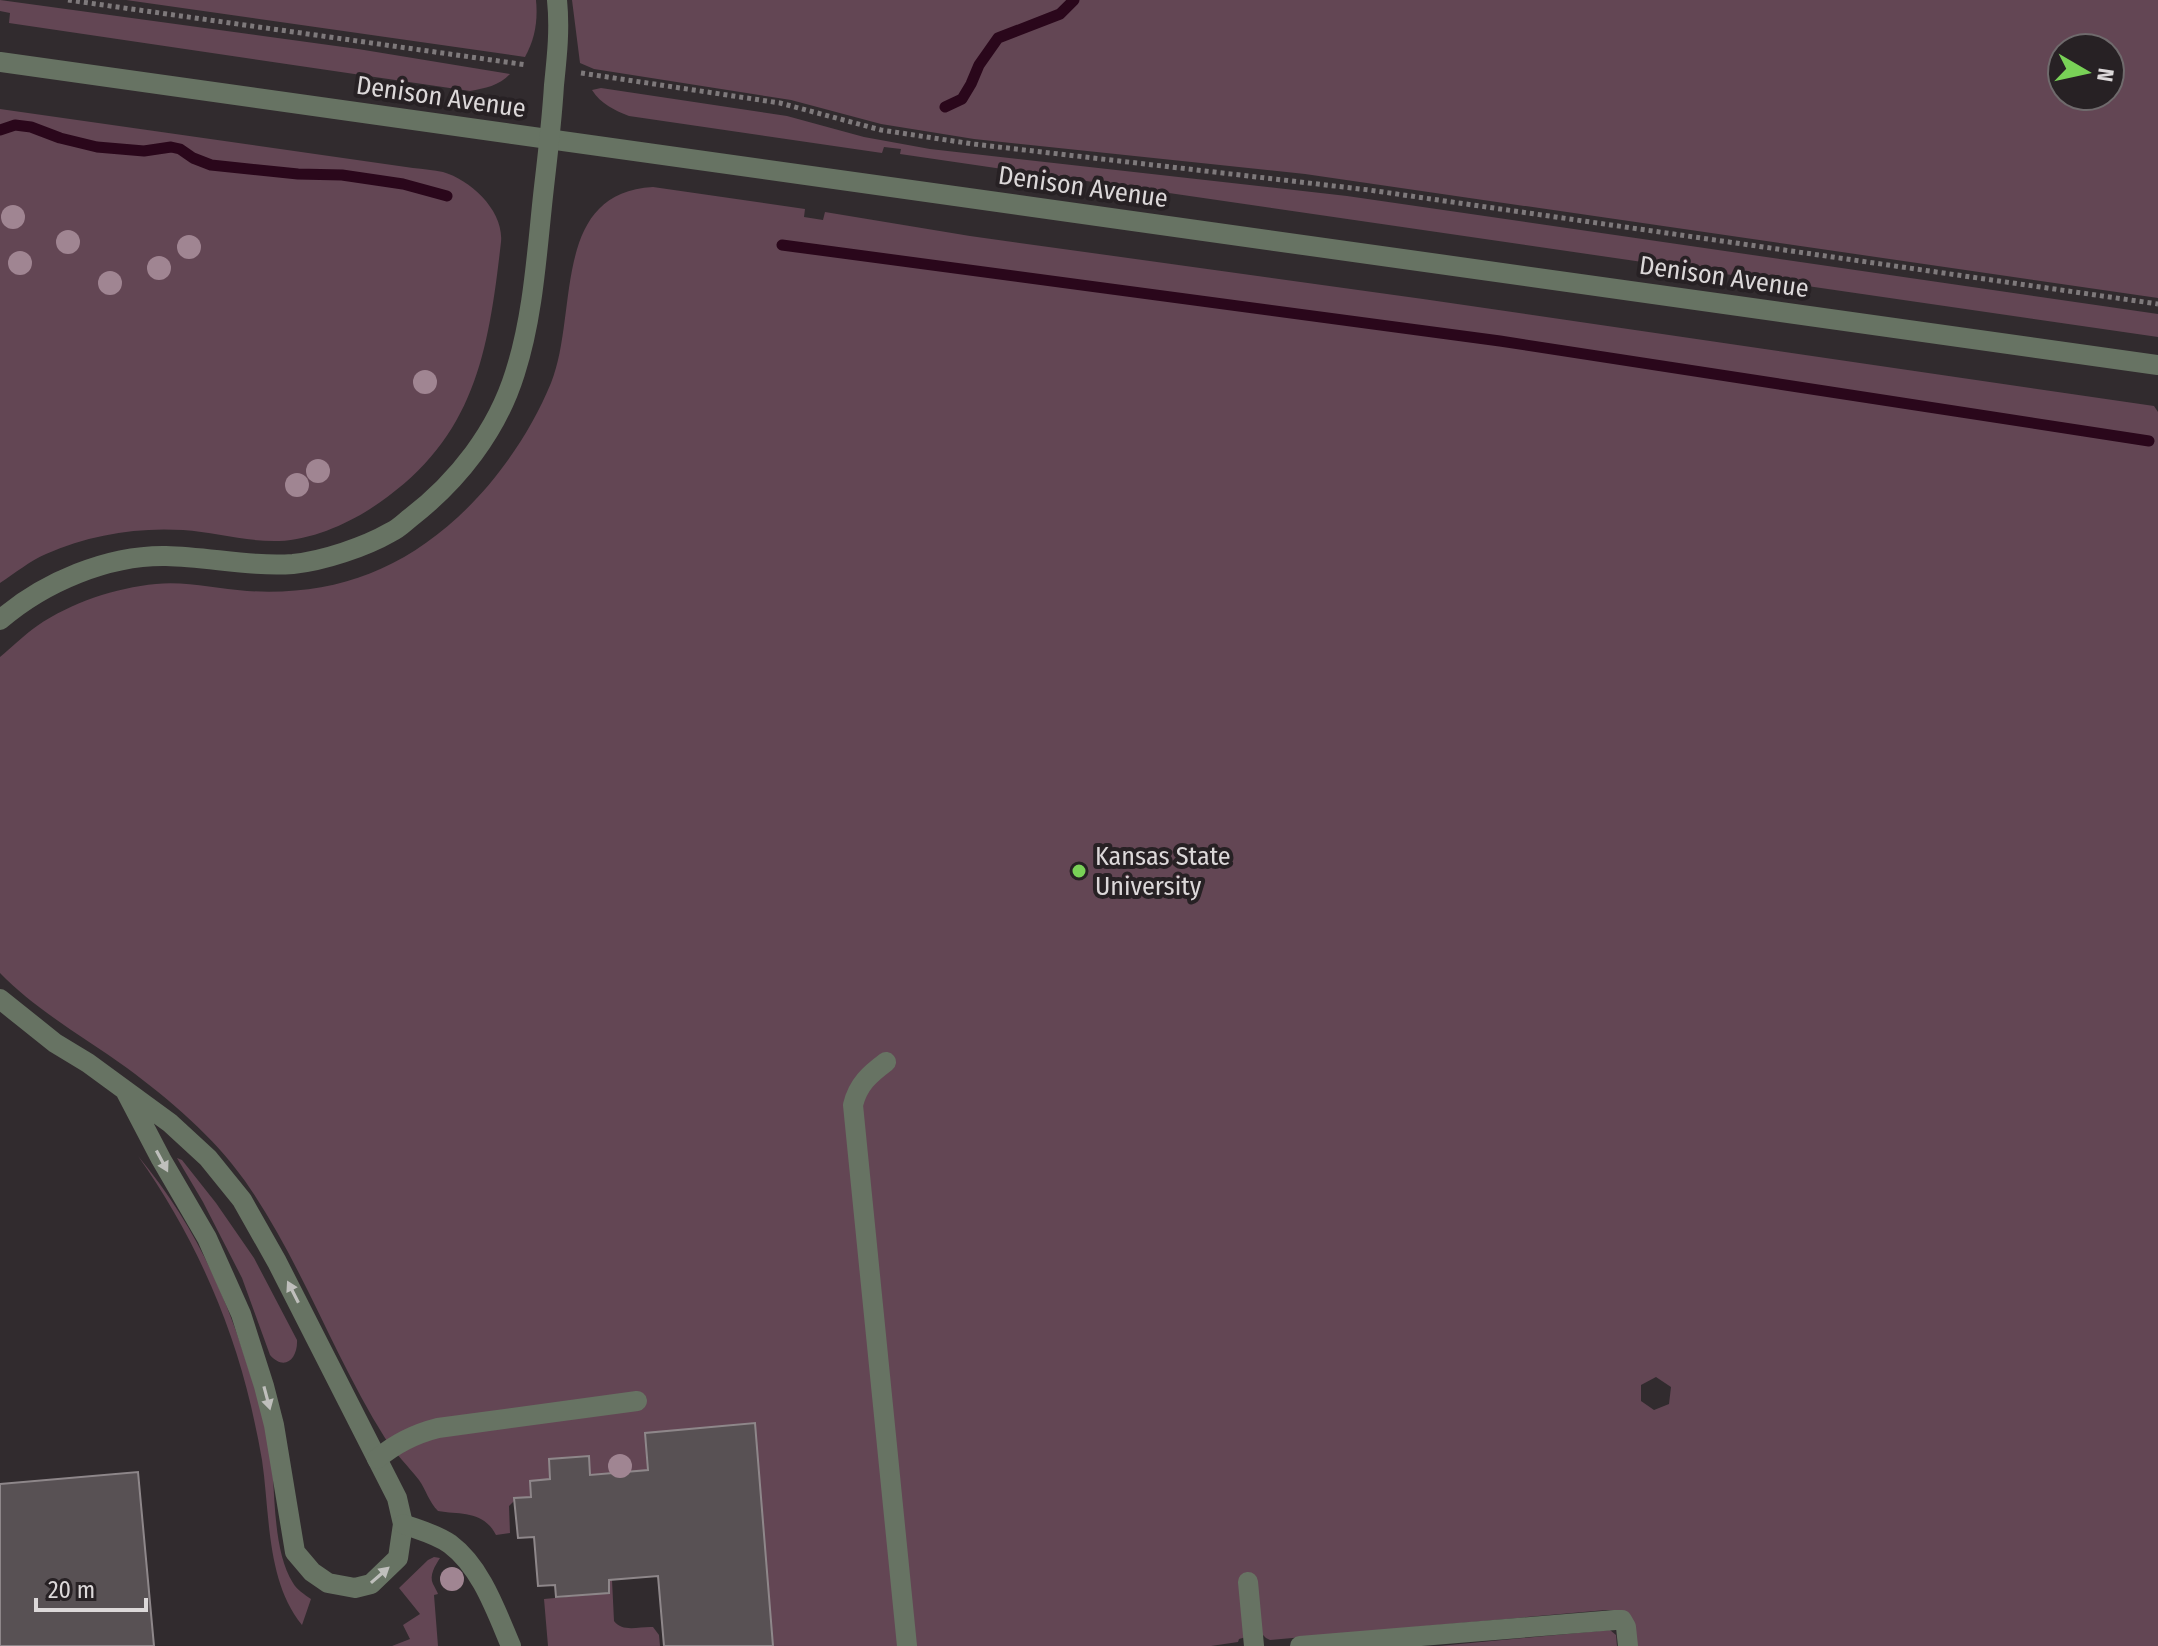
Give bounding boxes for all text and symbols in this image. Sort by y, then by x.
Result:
north arrow [2046,32,2126,112]
text: N [2091,66,2120,84]
street label: Denison Avenue [354,70,528,124]
street label: Denison Avenue [996,160,1170,214]
street label: Denison Avenue [1637,250,1811,304]
place label: Kansas State University [1095,841,1231,902]
marker: Kansas State University [1070,862,1088,880]
one-way arrow [155,1150,169,1172]
one-way arrow [286,1281,299,1304]
one-way arrow [262,1385,274,1410]
scale bar [36,1562,146,1612]
one-way arrow [370,1567,390,1584]
text: 20 m [48,1576,95,1604]

